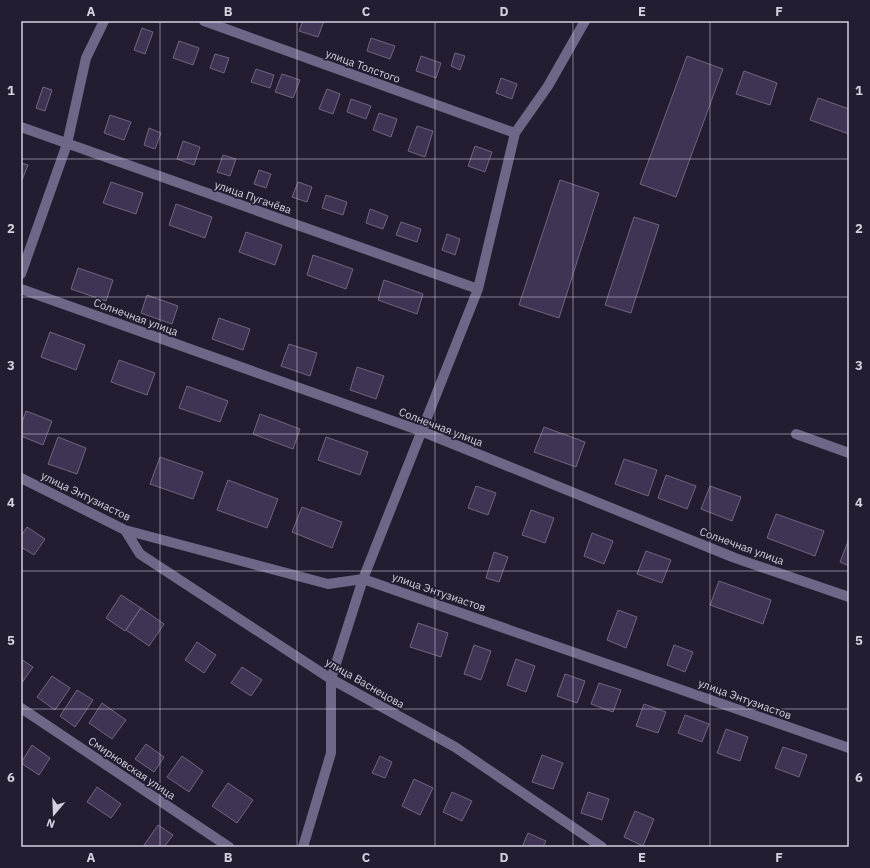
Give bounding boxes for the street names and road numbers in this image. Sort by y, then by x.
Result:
street label: улица Толстого [324,46,402,86]
street label: улица Пугачёва [213,177,293,217]
street label: Солнечная улица [92,295,180,339]
street label: Солнечная улица [397,405,485,450]
street label: улица Энтузиастов [39,468,133,524]
street label: Солнечная улица [698,524,786,568]
street label: улица Энтузиастов [390,569,488,615]
street label: улица Васнецова [323,655,407,711]
street label: улица Энтузиастов [697,676,793,722]
street label: Смирновская улица [86,734,178,803]

